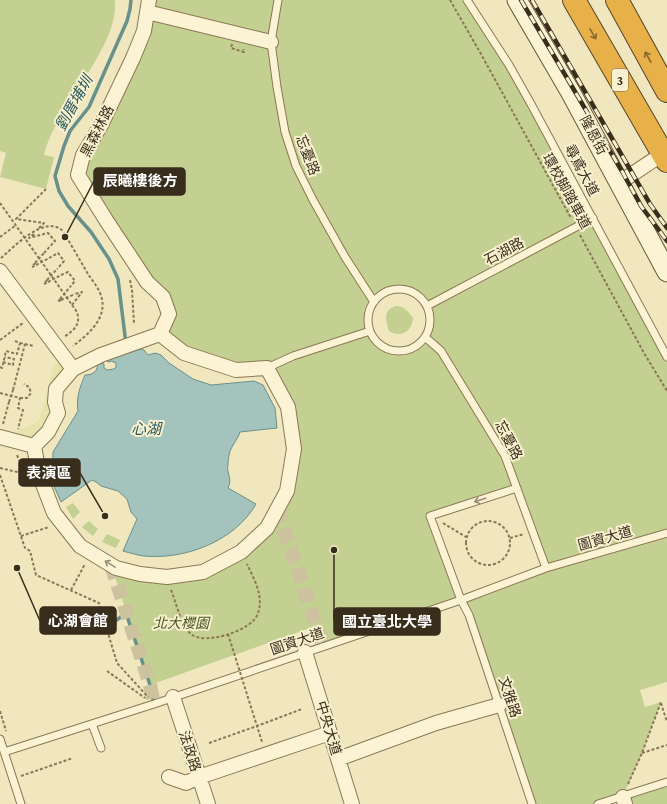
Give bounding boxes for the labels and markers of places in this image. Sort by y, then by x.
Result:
callout: 辰曦樓後方 [94,168,185,195]
callout: 表演區 [19,459,80,486]
callout: 心湖會館 [40,607,116,634]
callout: 國立臺北大學 [334,608,440,635]

